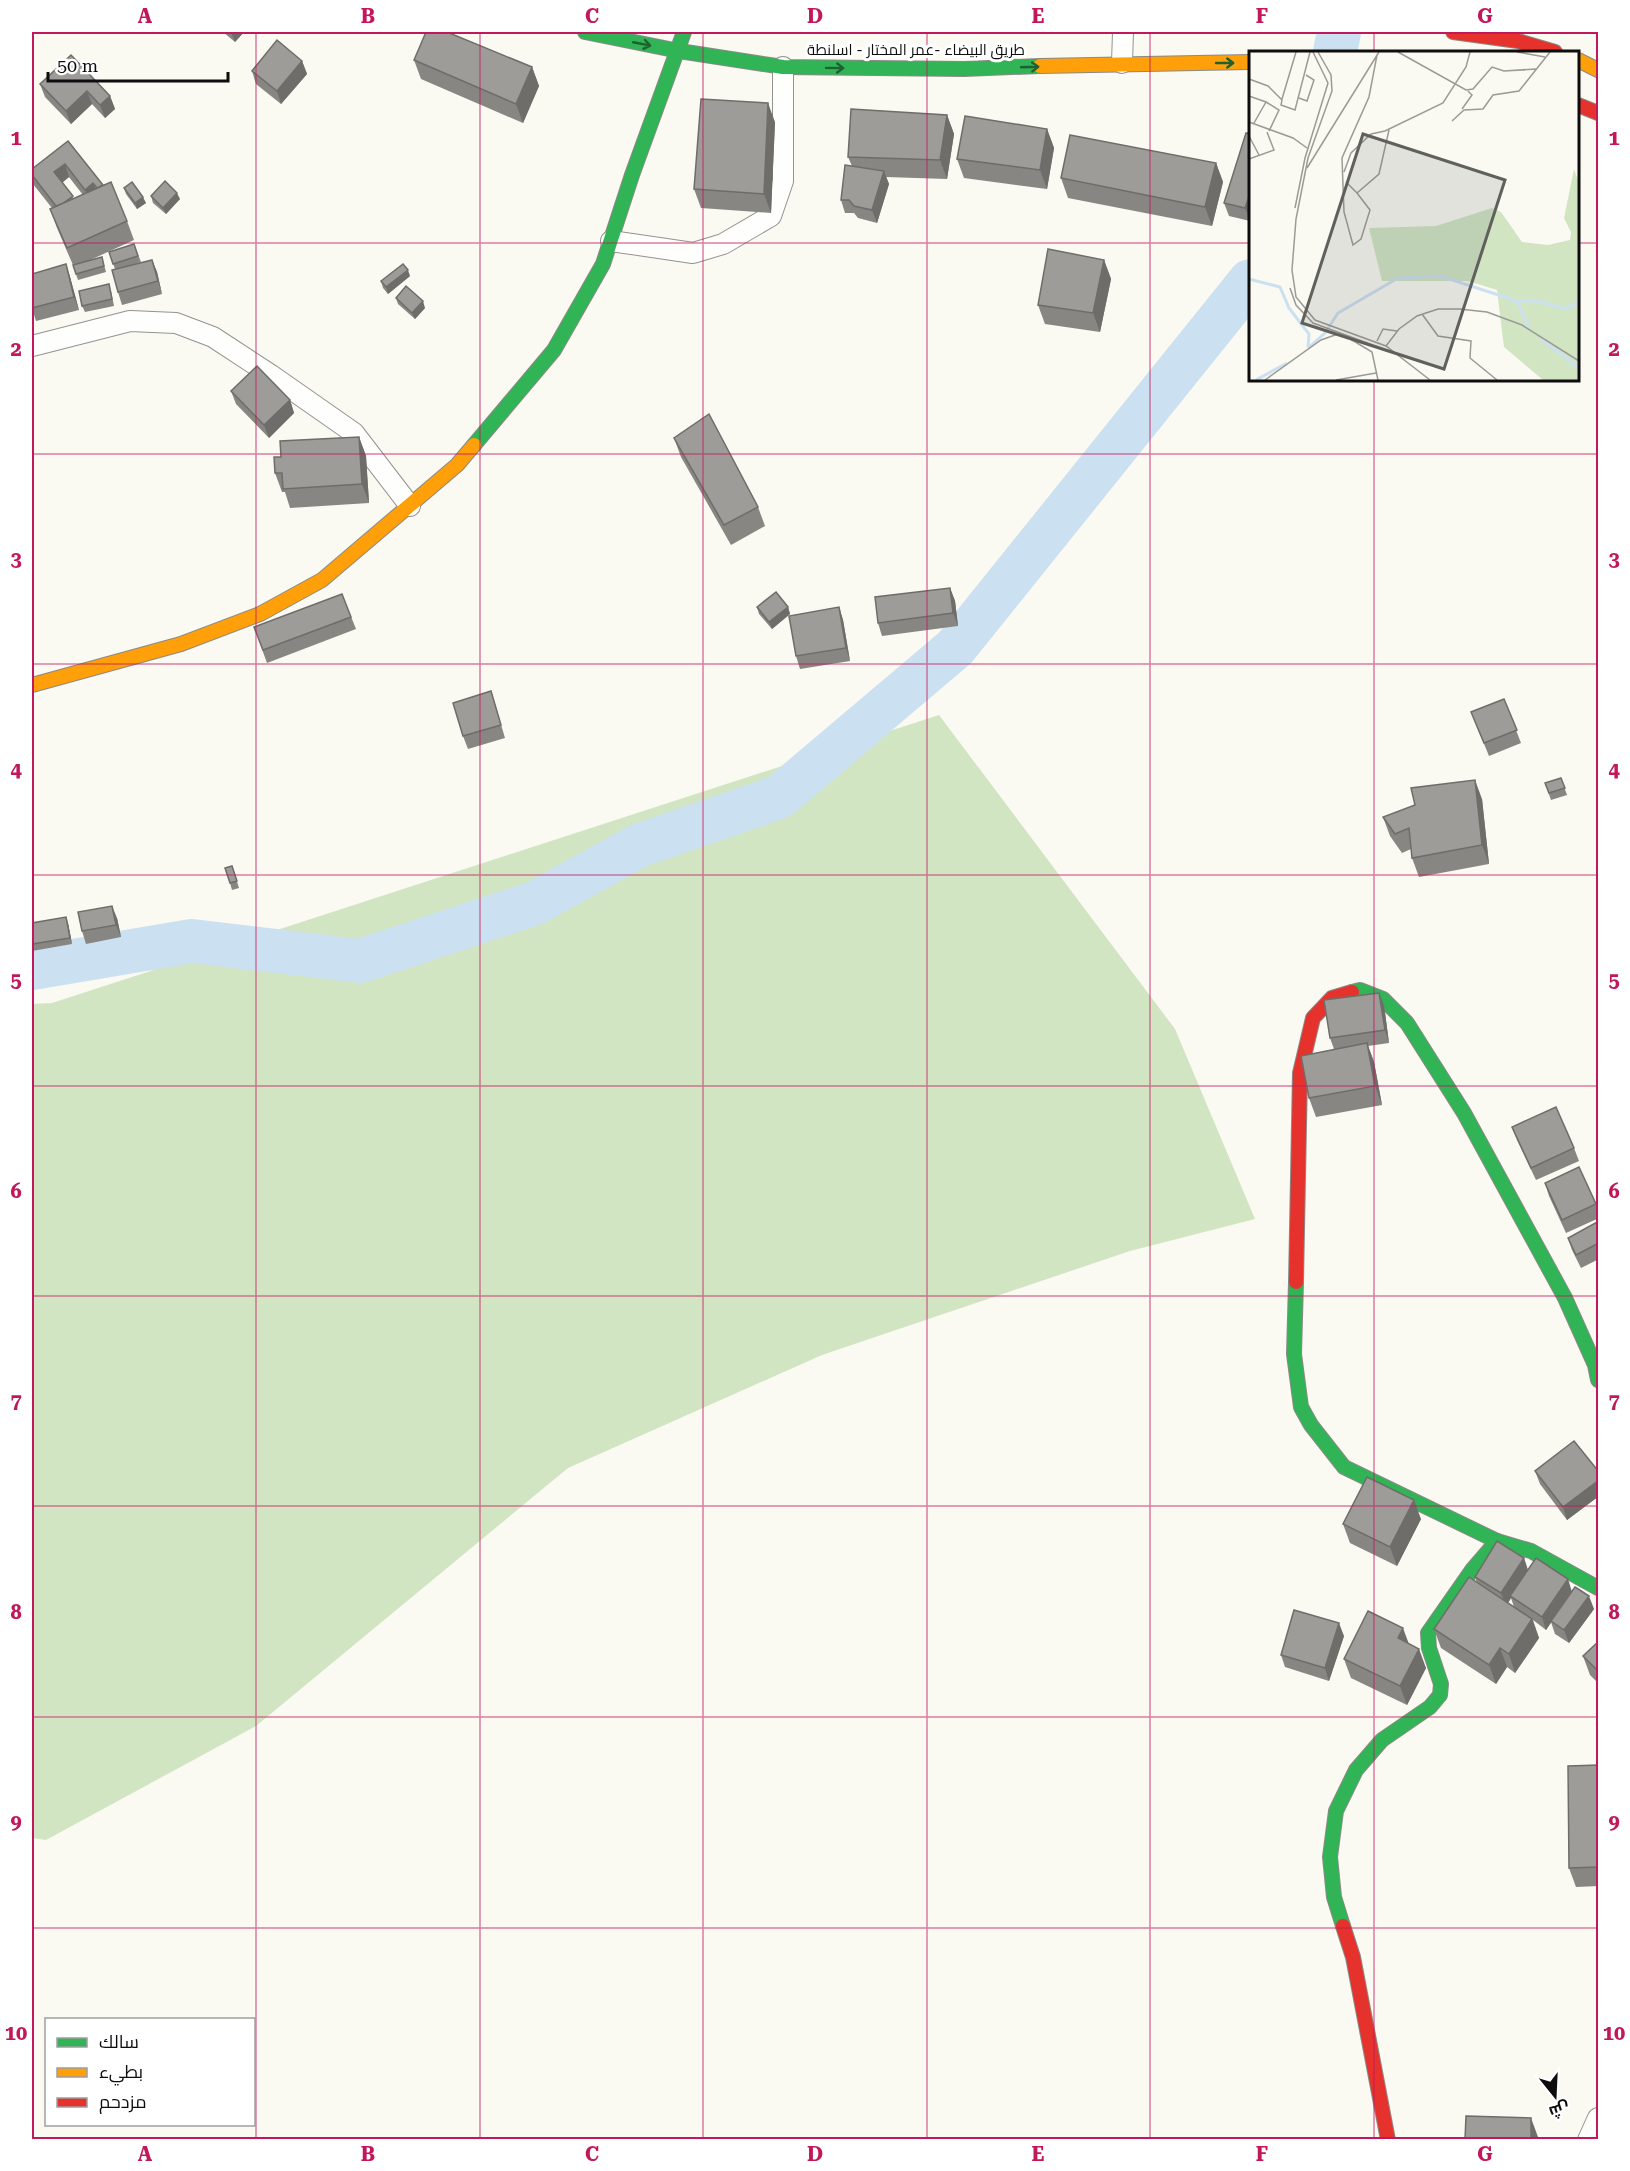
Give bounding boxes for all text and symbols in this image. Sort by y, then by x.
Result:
text: A [138,4,153,28]
text: B [361,4,375,28]
text: C [585,4,599,28]
text: D [807,4,823,28]
text: E [1032,4,1045,28]
text: F [1256,4,1268,28]
text: G [1477,4,1493,28]
one-way arrow [631,39,651,50]
street label: طريق البيضاء -عمر المختار - اسلنطة [807,41,1025,60]
scale bar [48,45,228,83]
inset map [1249,51,1579,381]
text: 50 m [57,55,98,76]
one-way arrow [1214,57,1234,69]
one-way arrow [1019,61,1039,73]
one-way arrow [824,62,844,73]
text: 1 [10,126,22,150]
text: 1 [1608,126,1620,150]
text: 2 [10,337,22,361]
text: 2 [1608,337,1620,361]
text: 3 [10,547,22,571]
text: 3 [1608,547,1620,571]
text: 4 [10,758,22,782]
text: 4 [1608,758,1620,782]
text: 5 [10,968,22,992]
text: 5 [1608,968,1620,992]
text: 6 [10,1179,22,1203]
text: 6 [1608,1179,1620,1203]
text: 7 [10,1389,22,1413]
text: 7 [1608,1389,1620,1413]
text: 8 [10,1600,22,1624]
text: 8 [1608,1600,1620,1624]
text: 9 [10,1810,22,1834]
text: 9 [1608,1810,1620,1834]
legend [45,2018,255,2126]
text: 10 [5,2021,27,2045]
text: 10 [1603,2021,1625,2045]
text: سالك [99,2031,139,2052]
text: بطيء [99,2061,143,2086]
north arrow [1525,2066,1585,2126]
text: مزدحم [99,2091,147,2114]
text: ش [1547,2098,1572,2122]
text: A [138,2142,153,2166]
text: B [361,2142,375,2166]
text: C [585,2142,599,2166]
text: D [807,2142,823,2166]
text: E [1032,2142,1045,2166]
text: F [1256,2142,1268,2166]
text: G [1477,2142,1493,2166]

